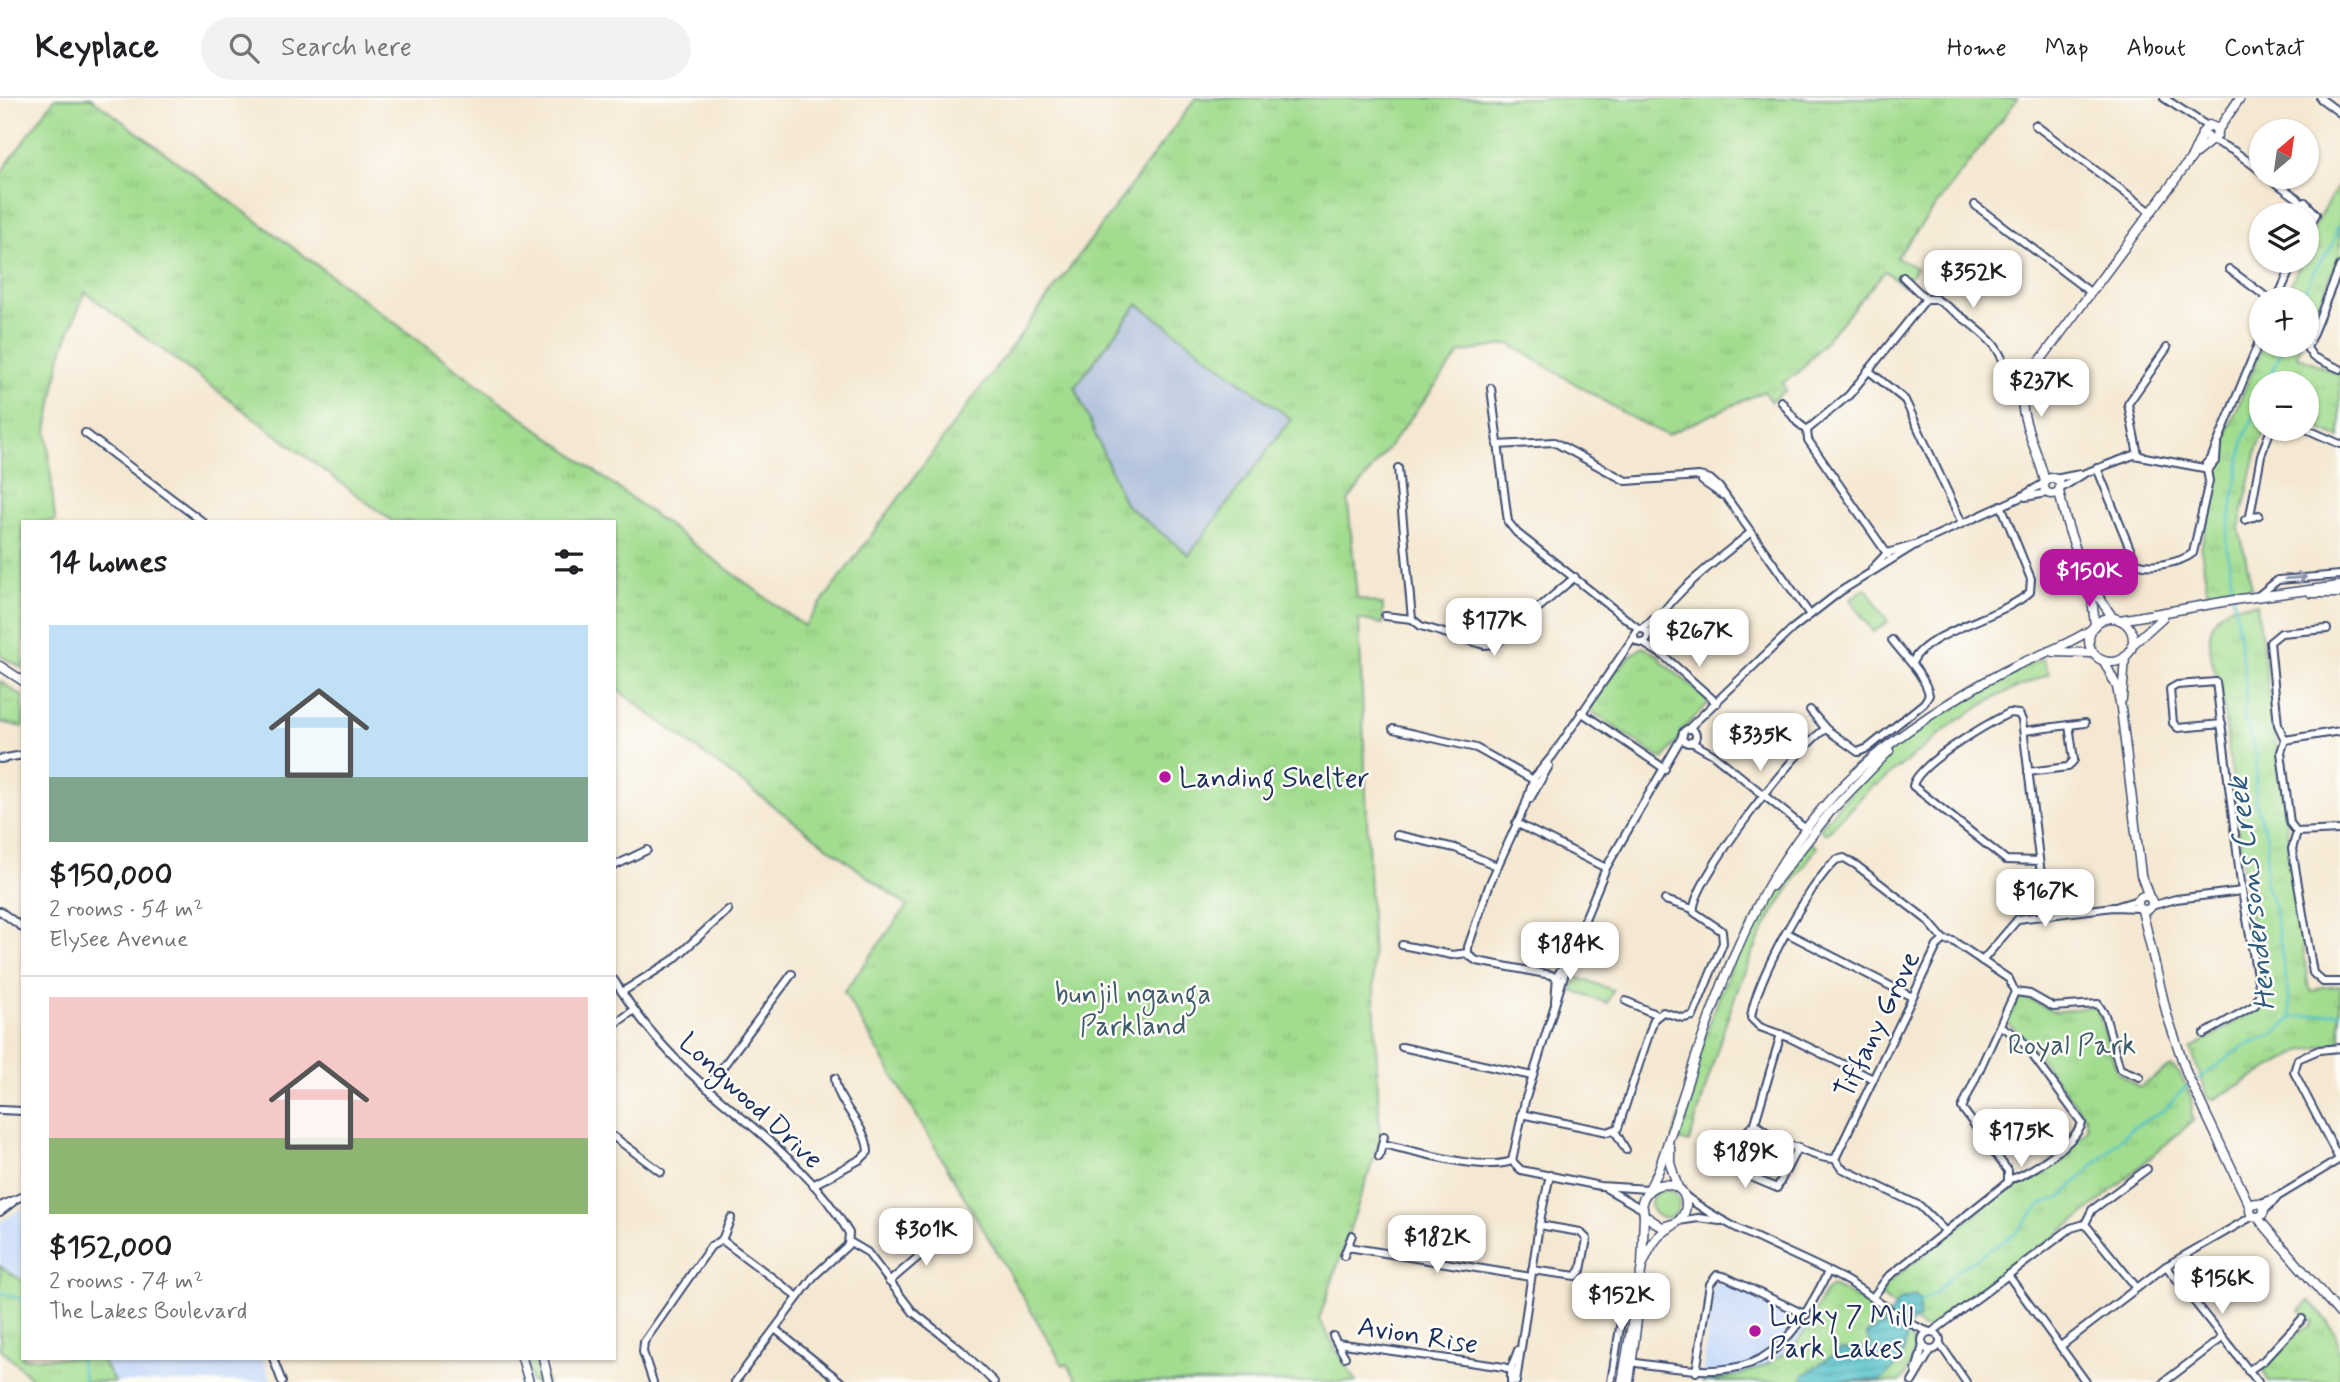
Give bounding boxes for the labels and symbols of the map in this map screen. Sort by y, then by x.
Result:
north arrow [2249,119,2319,189]
pin: $352K [1924,250,2022,310]
pin: $237K [1992,360,2090,419]
pin: $150K [2040,550,2138,609]
one-way arrow [2284,571,2306,584]
pin: $177K [1445,598,1543,658]
pin: $267K [1650,610,1748,669]
pin: $335K [1711,714,1809,773]
place label: Landing Shelter [1179,761,1370,801]
marker: Landing Shelter [1157,769,1173,785]
water label: Hendersons Creek [2219,773,2286,1013]
pin: $167K [1996,870,2094,929]
pin: $184K [1521,922,1619,982]
street label: Tiffany Grove [1827,945,1930,1105]
park label: bunjil nganga Parkland [1055,977,1211,1046]
street label: Longwood Drive [669,1025,831,1180]
park label: Royal Park [2008,1028,2136,1065]
pin: $175K [1972,1110,2070,1169]
pin: $189K [1696,1130,1794,1190]
pin: $301K [877,1208,975,1268]
pin: $182K [1388,1216,1486,1275]
pin: $156K [2173,1256,2271,1316]
pin: $152K [1572,1274,1670,1333]
place label: Lucky 7 Mill Park Lakes [1769,1299,1913,1368]
street label: Avion Rise [1355,1309,1480,1364]
marker: Lucky 7 Mill Park Lakes [1747,1323,1763,1339]

